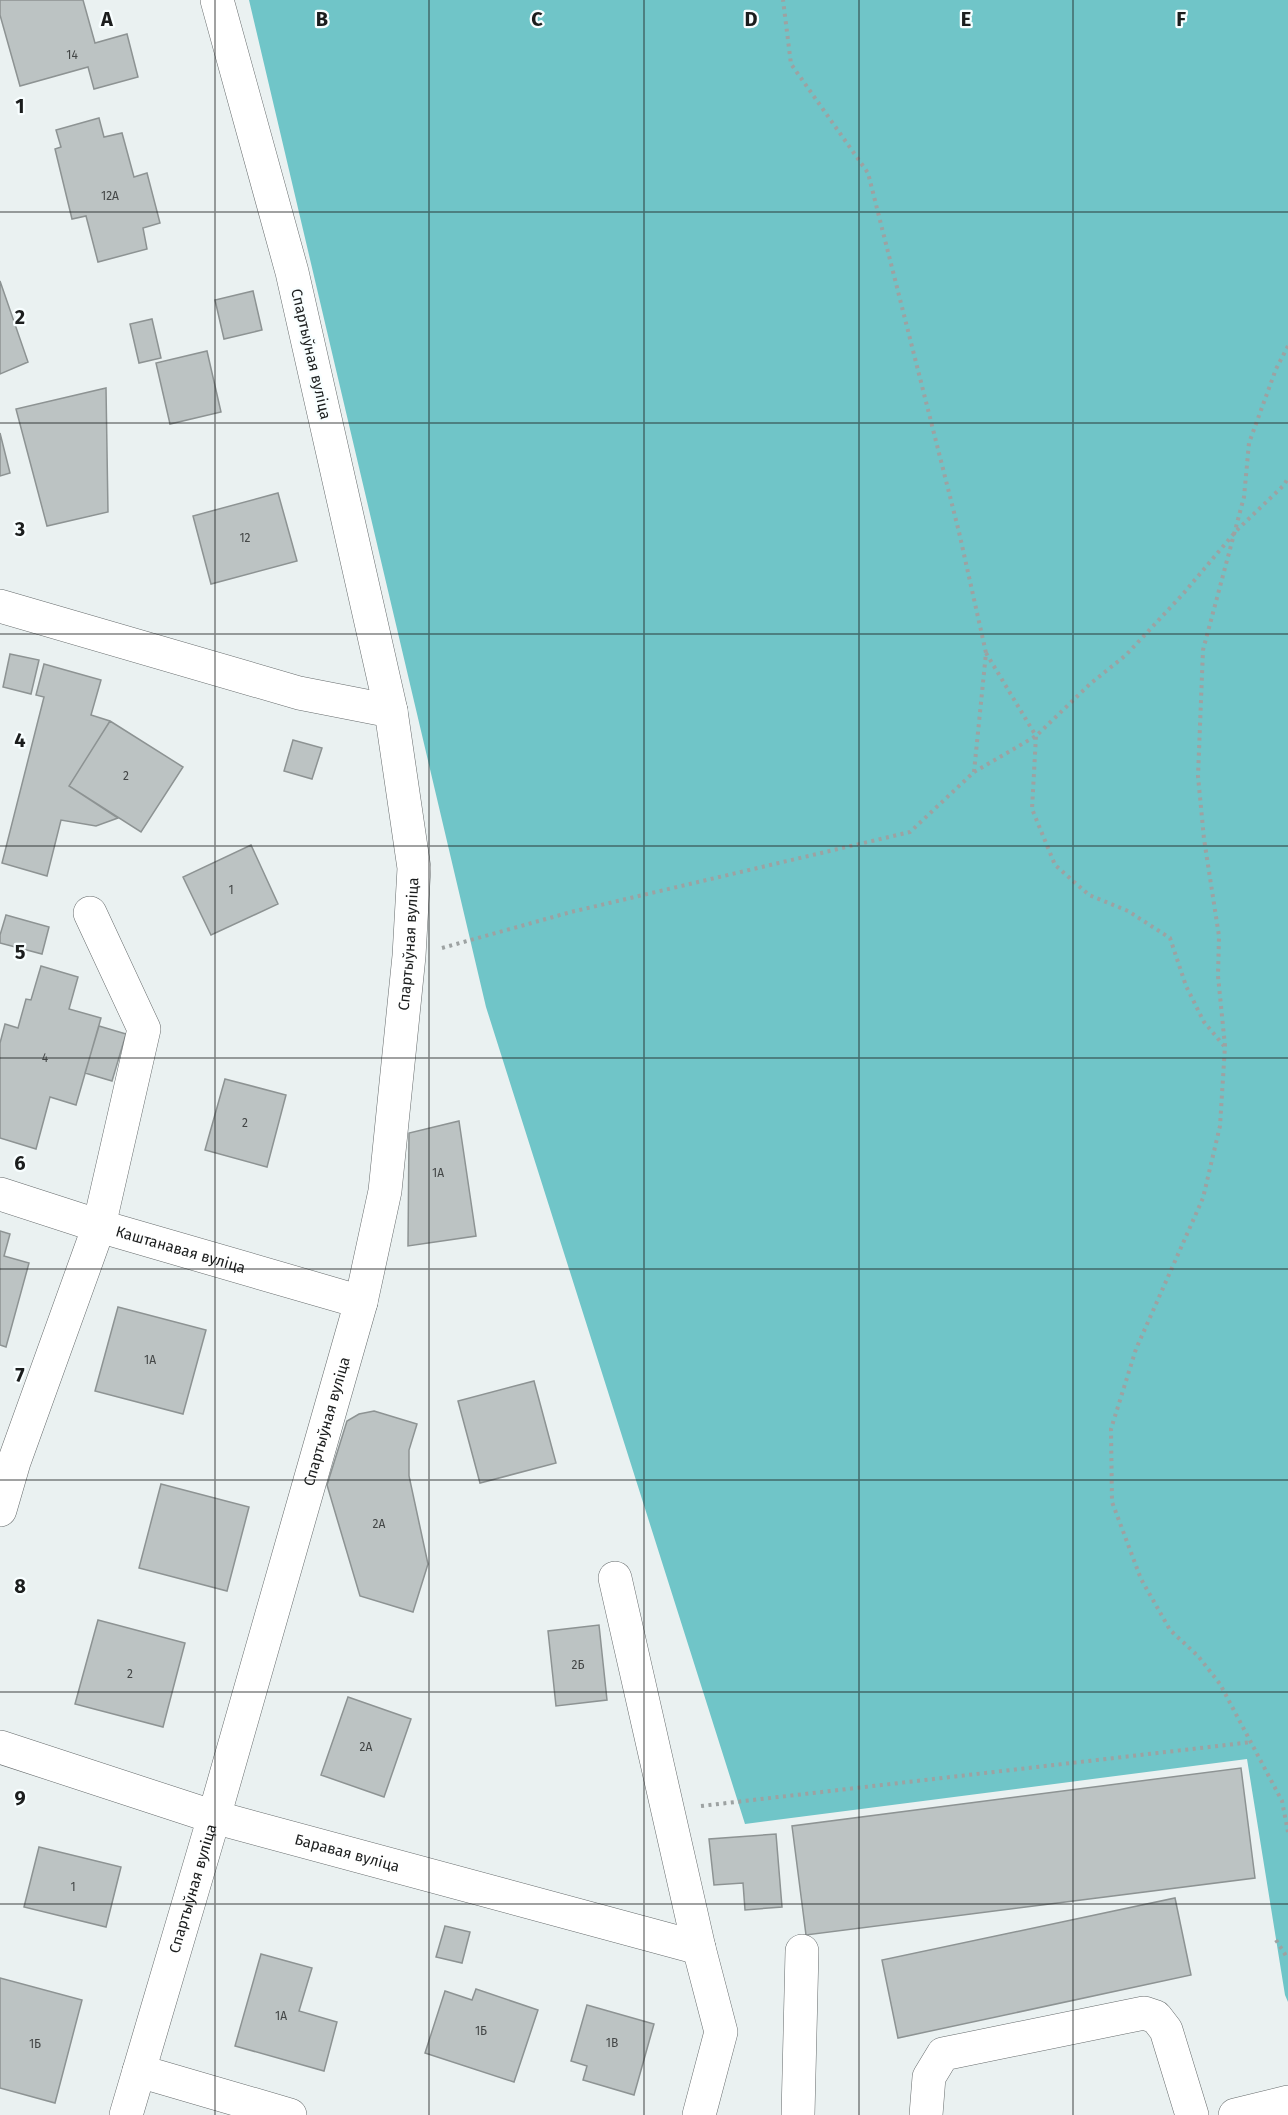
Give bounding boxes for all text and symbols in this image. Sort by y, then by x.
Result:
text: A [100,7,114,31]
text: B [316,7,328,31]
text: C [531,7,543,31]
text: D [744,7,758,31]
text: E [961,7,971,31]
text: F [1176,7,1186,31]
house number: 14 [66,48,78,62]
text: 1 [15,94,25,118]
house number: 12А [101,189,119,203]
street label: Спартыўная вуліца [287,287,335,421]
text: 2 [15,305,25,329]
text: 3 [14,517,25,541]
house number: 12 [239,531,251,545]
text: 4 [14,728,26,752]
house number: 2 [123,769,129,783]
street label: Спартыўная вуліца [394,877,422,1011]
house number: 1 [228,883,234,897]
text: 5 [15,940,26,964]
house number: 4 [42,1051,49,1065]
house number: 2 [242,1116,248,1130]
text: 6 [14,1151,26,1175]
house number: 1А [432,1166,444,1180]
street label: Каштанавая вуліца [114,1222,248,1277]
house number: 1А [144,1353,156,1367]
street label: Спартыўная вуліца [300,1355,354,1488]
text: 7 [15,1363,25,1387]
house number: 2А [373,1517,386,1531]
text: 8 [14,1574,26,1598]
house number: 2Б [572,1658,584,1672]
house number: 2 [127,1667,133,1681]
house number: 2А [360,1740,373,1754]
text: 9 [14,1786,26,1810]
street label: Спартыўная вуліца [165,1822,220,1955]
street label: Баравая вуліца [293,1830,401,1876]
house number: 1 [70,1880,76,1894]
house number: 1А [275,2009,287,2023]
house number: 1Б [475,2024,487,2038]
house number: 1В [606,2036,618,2050]
house number: 1Б [29,2037,41,2051]

